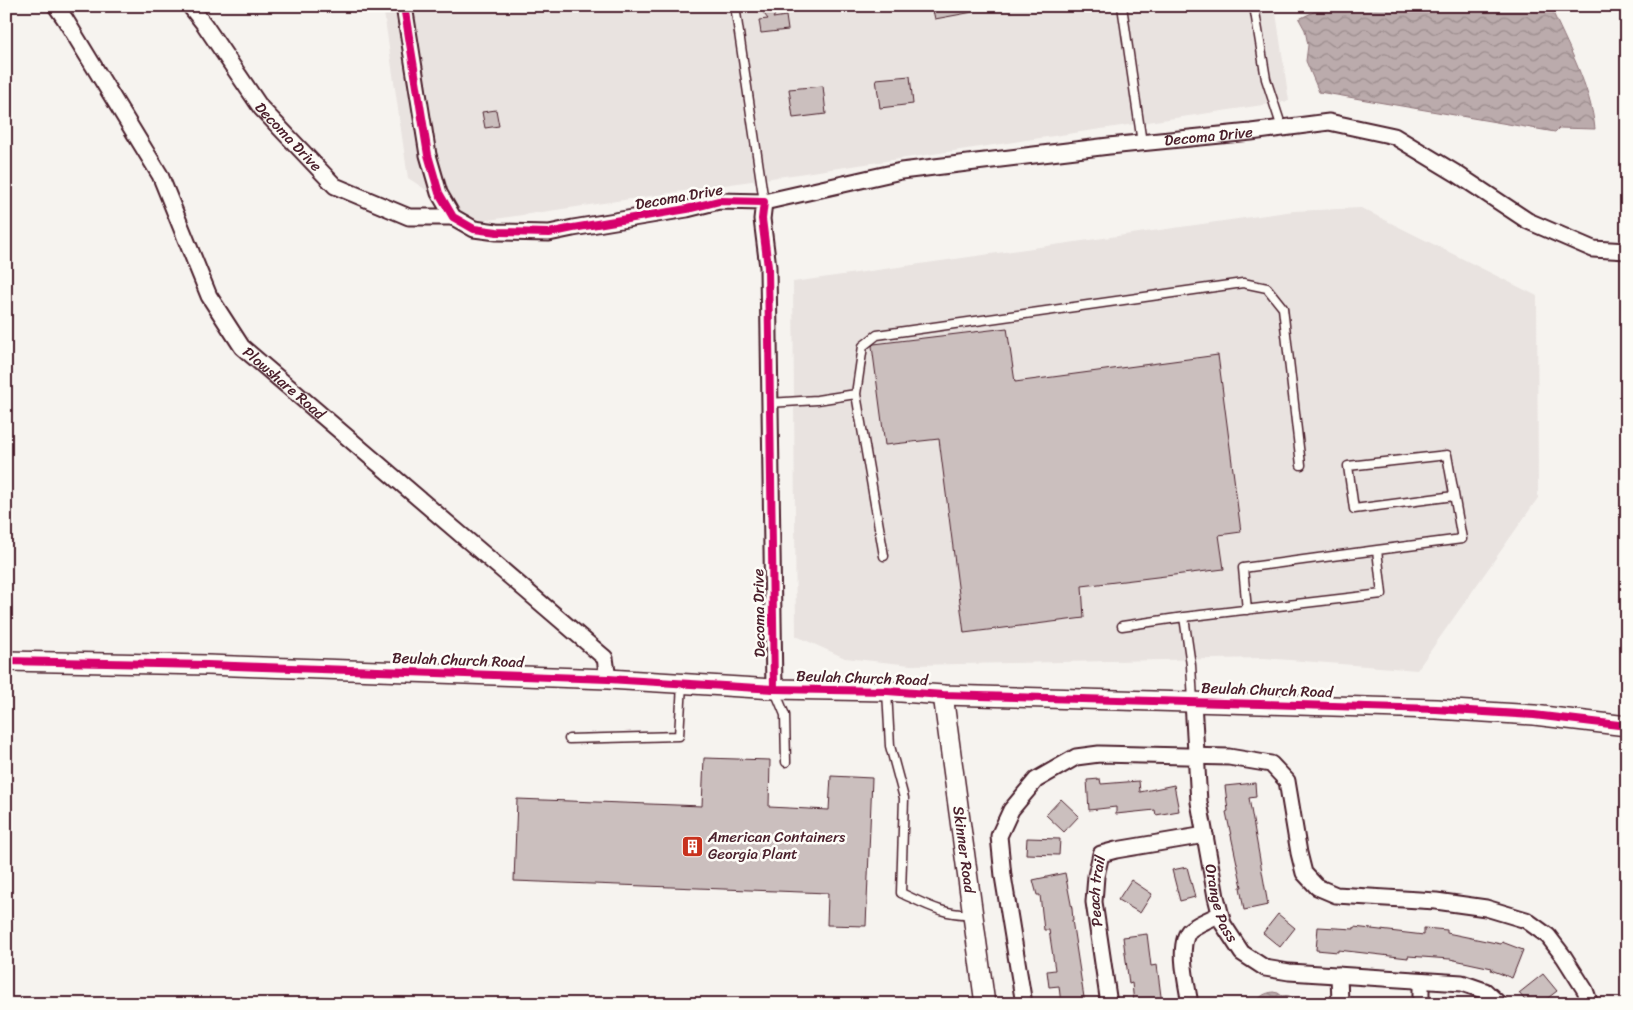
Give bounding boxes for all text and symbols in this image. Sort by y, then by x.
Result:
street label: Decoma Drive [248,97,328,178]
street label: Decoma Drive [1163,119,1254,153]
street label: Decoma Drive [633,176,725,218]
street label: Plowshare Road [237,340,332,427]
street label: Decoma Drive [745,568,773,658]
street label: Beulah Church Road [392,645,525,675]
street label: Beulah Church Road [796,663,929,693]
street label: Beulah Church Road [1201,675,1334,705]
street label: Skinner Road [945,804,983,896]
place label: American Containers Georgia Plant [707,824,846,867]
building icon: American Containers Georgia Plant [680,834,704,858]
street label: Peach trail [1081,852,1113,929]
street label: Orange Pass [1197,862,1245,948]

